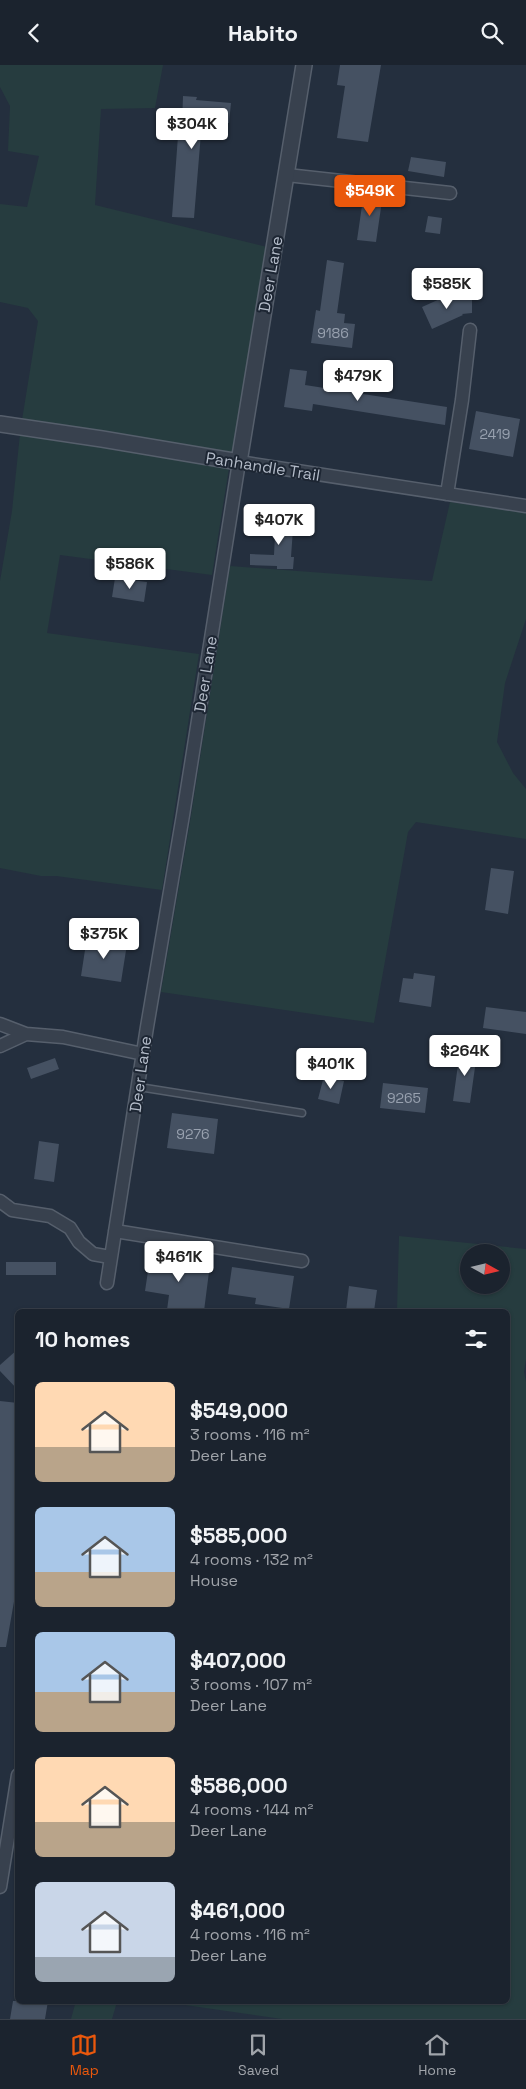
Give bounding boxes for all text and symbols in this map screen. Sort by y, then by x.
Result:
icon: back [20,19,48,47]
text: Habito [228,19,298,47]
icon: search [478,19,506,47]
pin: $304K [157,107,227,150]
text: $304K [167,113,217,134]
pin: $549K [335,175,405,217]
text: $549K [345,180,395,201]
street label: Deer Lane [253,234,288,314]
pin: $585K [412,267,482,310]
text: $585K [423,273,471,294]
house number: 9186 [317,324,349,342]
pin: $479K [323,359,393,402]
text: $479K [334,365,382,386]
house number: 2419 [480,425,510,443]
street label: Panhandle Trail [204,447,322,486]
pin: $407K [244,503,314,546]
text: $407K [255,509,303,530]
pin: $586K [95,547,165,590]
text: $586K [106,553,154,574]
street label: Deer Lane [189,634,222,714]
pin: $375K [69,917,139,960]
text: $375K [80,923,128,944]
street label: Deer Lane [125,1035,156,1114]
pin: $264K [430,1035,500,1077]
text: $264K [440,1040,490,1061]
pin: $401K [296,1047,366,1090]
text: $401K [307,1053,355,1074]
house number: 9265 [387,1089,421,1107]
house number: 9276 [176,1125,210,1143]
pin: $461K [144,1241,214,1283]
north arrow [460,1244,510,1294]
map controls [460,1244,510,1294]
text: $461K [156,1246,202,1267]
icon: filters [462,1325,490,1353]
text: 10 homes [35,1326,130,1353]
text: $549,000 [190,1397,288,1424]
icon: home [75,1402,135,1462]
text: 3 rooms · 116 m² [190,1424,310,1445]
text: Deer Lane [190,1445,267,1466]
text: $585,000 [190,1522,287,1549]
icon: home [75,1527,135,1587]
text: 4 rooms · 132 m² [190,1549,313,1570]
text: House [190,1570,238,1591]
text: $407,000 [190,1647,286,1674]
icon: home [75,1652,135,1712]
text: 3 rooms · 107 m² [190,1674,312,1695]
text: Deer Lane [190,1695,267,1716]
text: $586,000 [190,1772,288,1799]
icon: home [75,1777,135,1837]
text: 4 rooms · 144 m² [190,1799,313,1820]
text: Deer Lane [190,1820,267,1841]
text: $461,000 [190,1897,285,1924]
icon: home [75,1902,135,1962]
text: 4 rooms · 116 m² [190,1924,310,1945]
text: Deer Lane [190,1945,267,1966]
tab: Map [70,2031,99,2079]
tab: Saved [238,2031,279,2079]
tab: Home [418,2031,456,2079]

